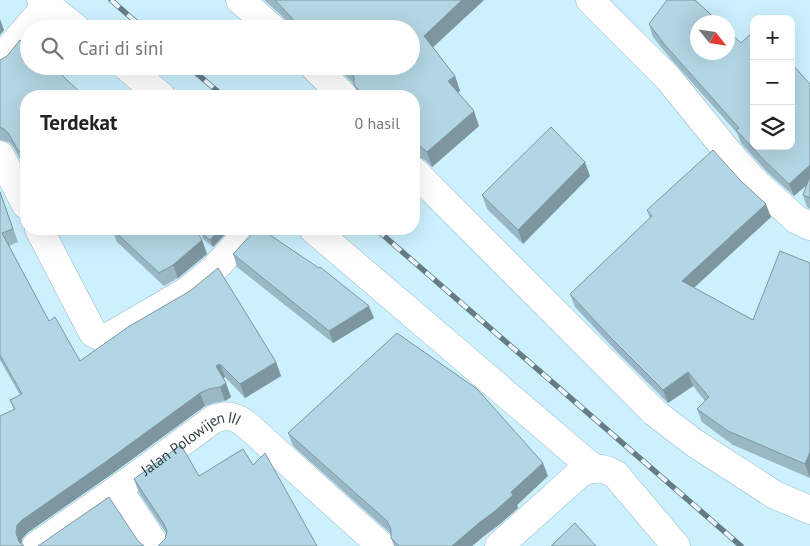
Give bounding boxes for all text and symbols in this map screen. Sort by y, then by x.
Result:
north arrow [690,15,735,60]
map controls [750,15,795,150]
button: + [750,15,795,60]
search box [20,20,420,75]
icon: search [38,34,66,62]
text: Cari di sini [78,36,164,60]
button: − [750,60,795,105]
button: layers [750,105,795,150]
text: Terdekat [40,109,117,136]
text: 0 hasil [355,113,400,133]
street label: Jalan Polowijen III [136,407,245,480]

